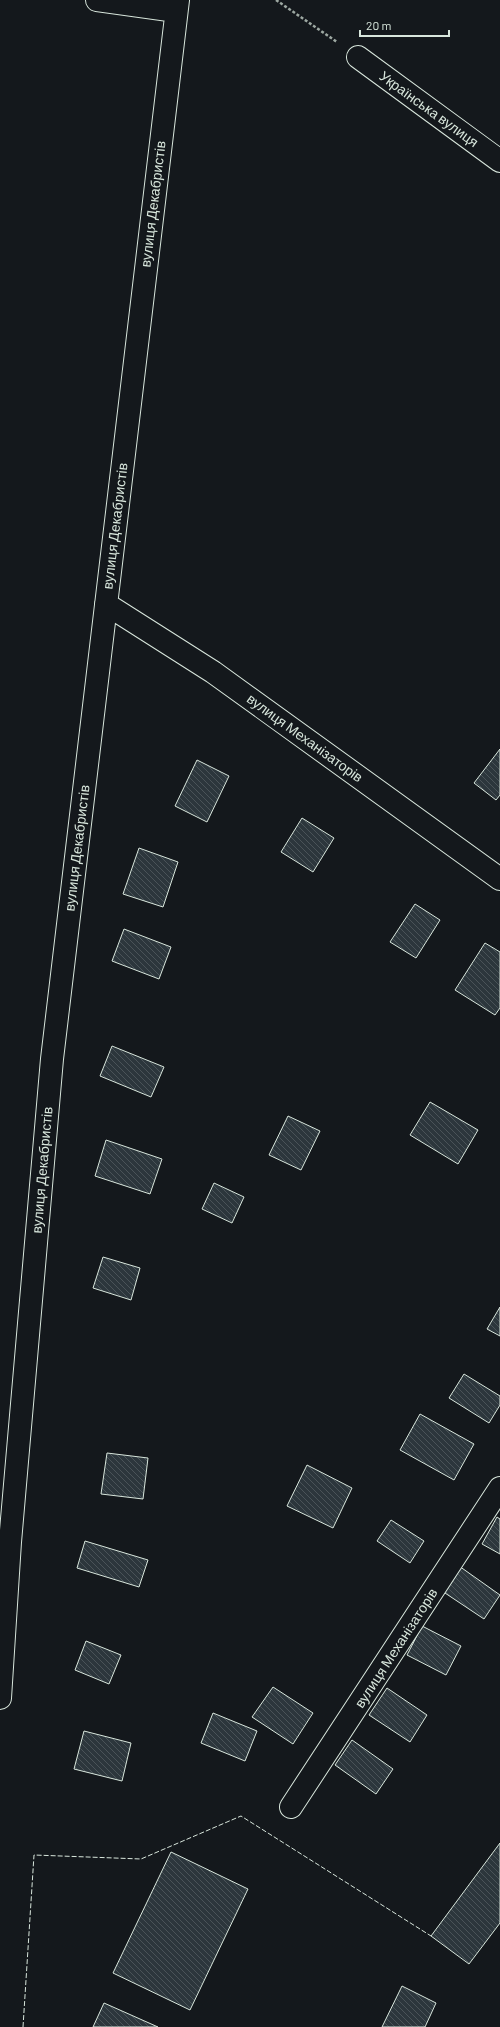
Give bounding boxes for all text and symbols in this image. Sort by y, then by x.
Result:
scale bar [360,12,449,38]
text: 20 m [366,18,392,32]
street label: Українська вулиця [376,67,482,150]
street label: вулиця Декабристів [136,140,169,268]
street label: вулиця Декабристів [98,462,131,590]
street label: вулиця Механізаторів [244,690,367,785]
street label: вулиця Декабристів [60,784,93,912]
street label: вулиця Декабристів [27,1106,56,1234]
street label: вулиця Механізаторів [351,1585,441,1711]

